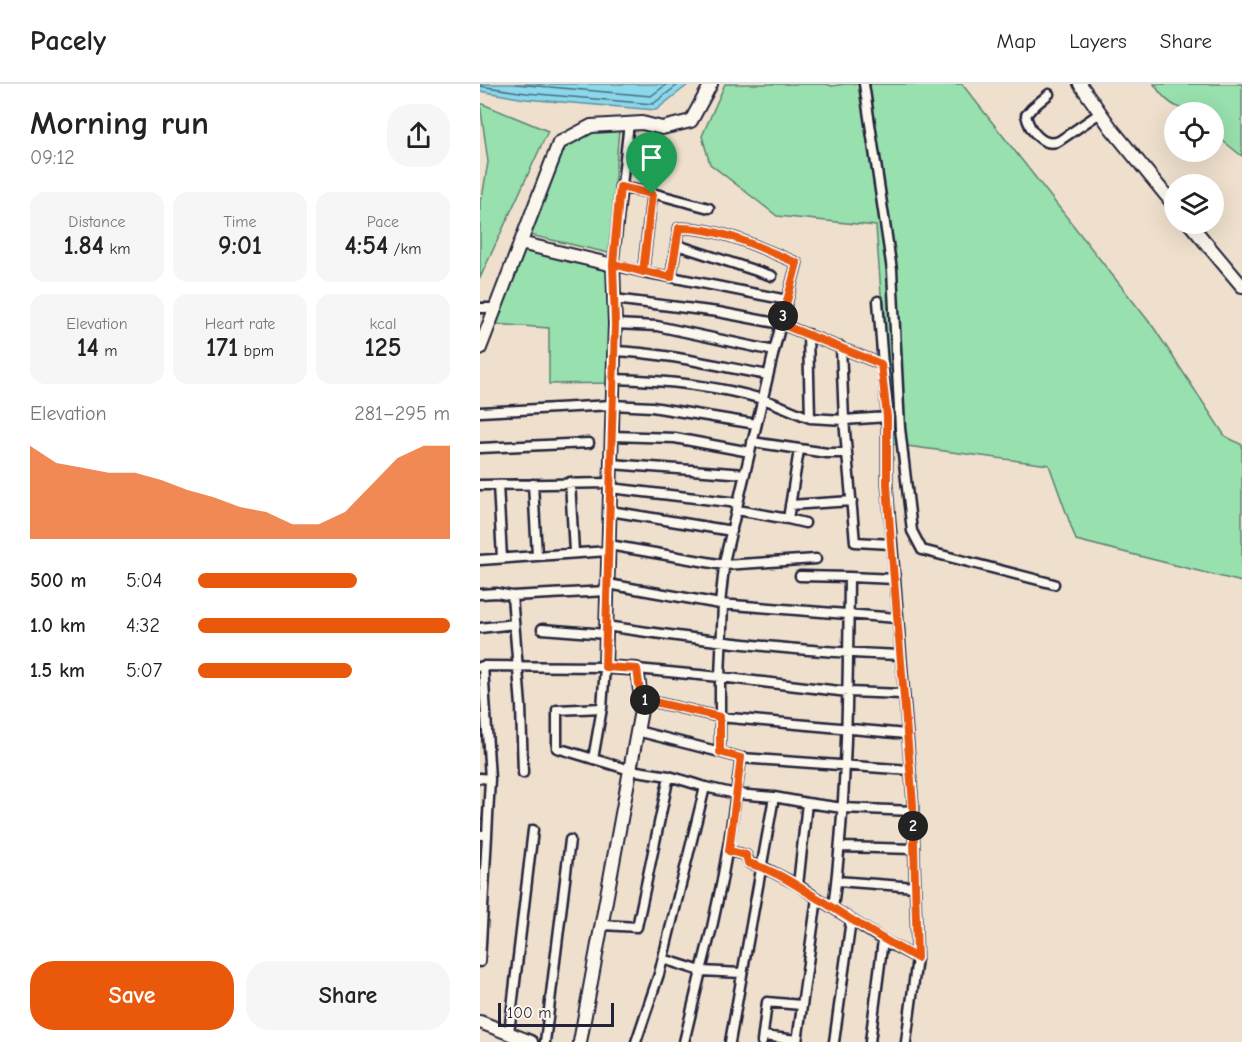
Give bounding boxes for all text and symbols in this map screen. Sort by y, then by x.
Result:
text: Pacely [30,25,106,57]
text: Map [997,29,1036,53]
text: Layers [1069,29,1127,53]
text: Share [1160,29,1212,53]
map controls [1164,102,1224,234]
button: locate [1164,102,1224,162]
text: Morning run [30,104,209,142]
button: share [387,104,450,167]
pin [626,132,677,194]
icon: arrive [635,141,668,174]
text: 09:12 [30,146,75,169]
button: layers [1164,174,1224,234]
text: Distance [68,213,126,231]
text: Time [223,213,257,231]
text: Pace [367,213,399,231]
text: 1.84 [64,231,104,261]
text: 9:01 [218,231,262,261]
text: 4:54 [345,231,388,261]
text: km [104,240,130,258]
text: /km [388,240,421,258]
pin: 3 [768,301,798,331]
text: 3 [779,307,787,325]
text: Elevation [66,315,128,333]
text: Heart rate [205,315,275,333]
text: kcal [370,315,396,333]
text: 14 [77,333,99,363]
text: 171 [206,333,238,363]
text: 125 [365,333,401,363]
text: m [99,342,117,360]
text: bpm [238,342,274,360]
text: Elevation [30,402,107,425]
text: 281–295 m [354,402,450,425]
text: 500 m [30,569,87,592]
text: 5:04 [126,569,162,592]
text: 1.0 km [30,614,86,637]
text: 4:32 [126,614,160,637]
text: 1.5 km [30,659,85,682]
text: 5:07 [126,659,162,682]
pin: 1 [630,685,660,715]
text: 1 [642,691,648,709]
pin: 2 [898,811,928,841]
text: 2 [909,817,917,835]
button: Save [30,961,234,1030]
button: Share [246,961,450,1030]
scale bar [498,1000,614,1028]
text: 100 m [507,1004,551,1022]

